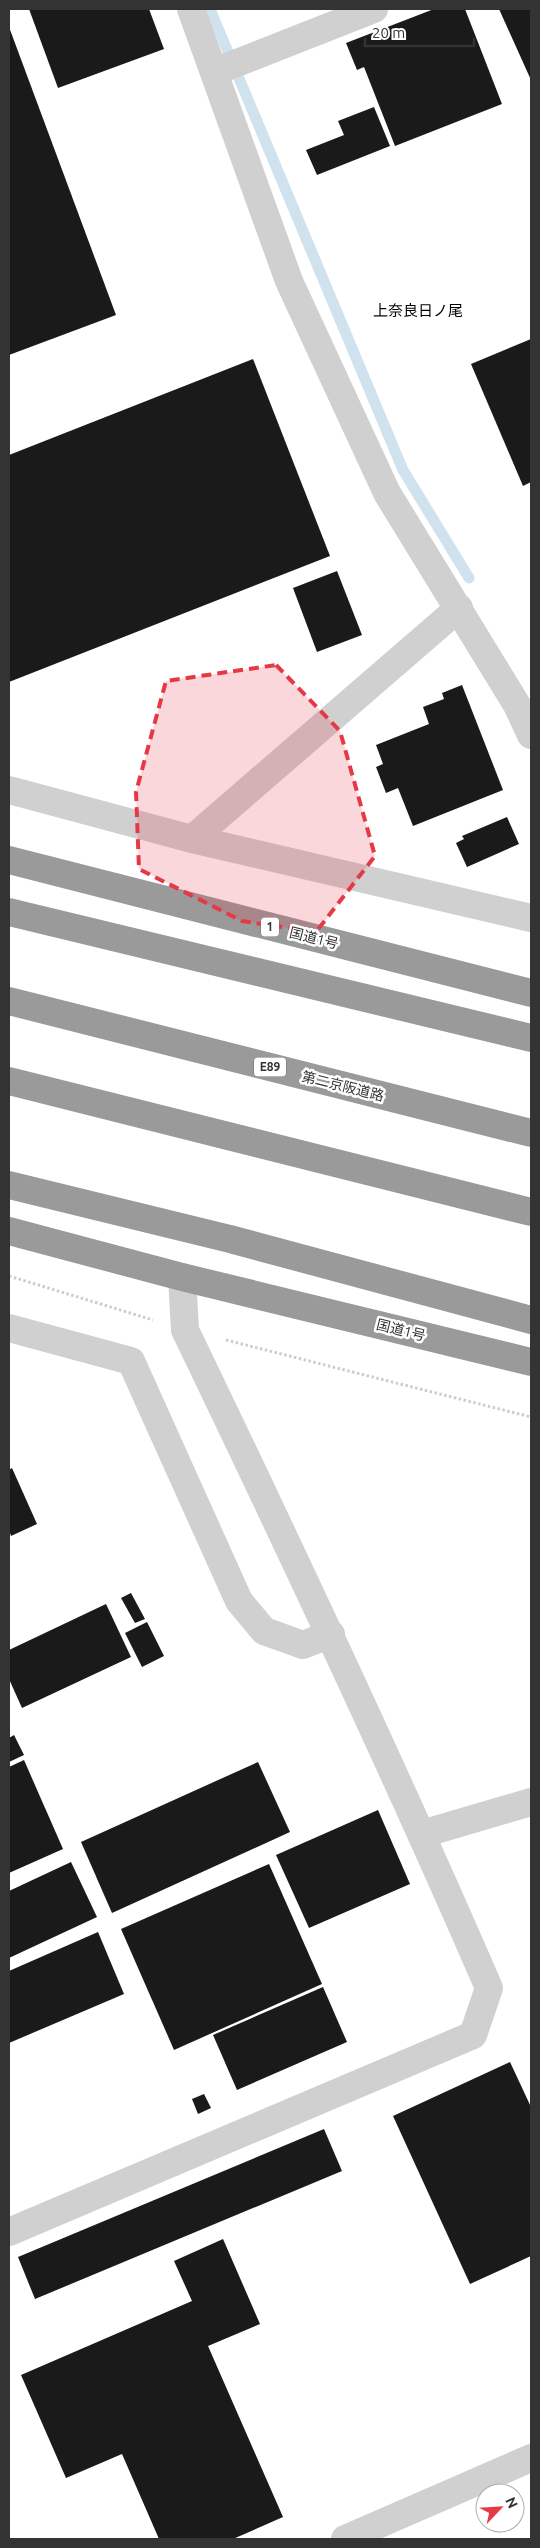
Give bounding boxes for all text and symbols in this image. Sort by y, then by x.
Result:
scale bar [365,15,474,47]
text: 20 m [372,24,405,41]
district label: 上奈良日ノ尾 [373,302,463,319]
road number: 1 [261,918,279,936]
street label: 国道1号 [288,924,340,952]
road number: E89 [254,1058,286,1076]
street label: 第二京阪道路 [300,1068,386,1104]
street label: 国道1号 [375,1316,427,1344]
north arrow [475,2483,525,2533]
text: N [502,2494,521,2511]

